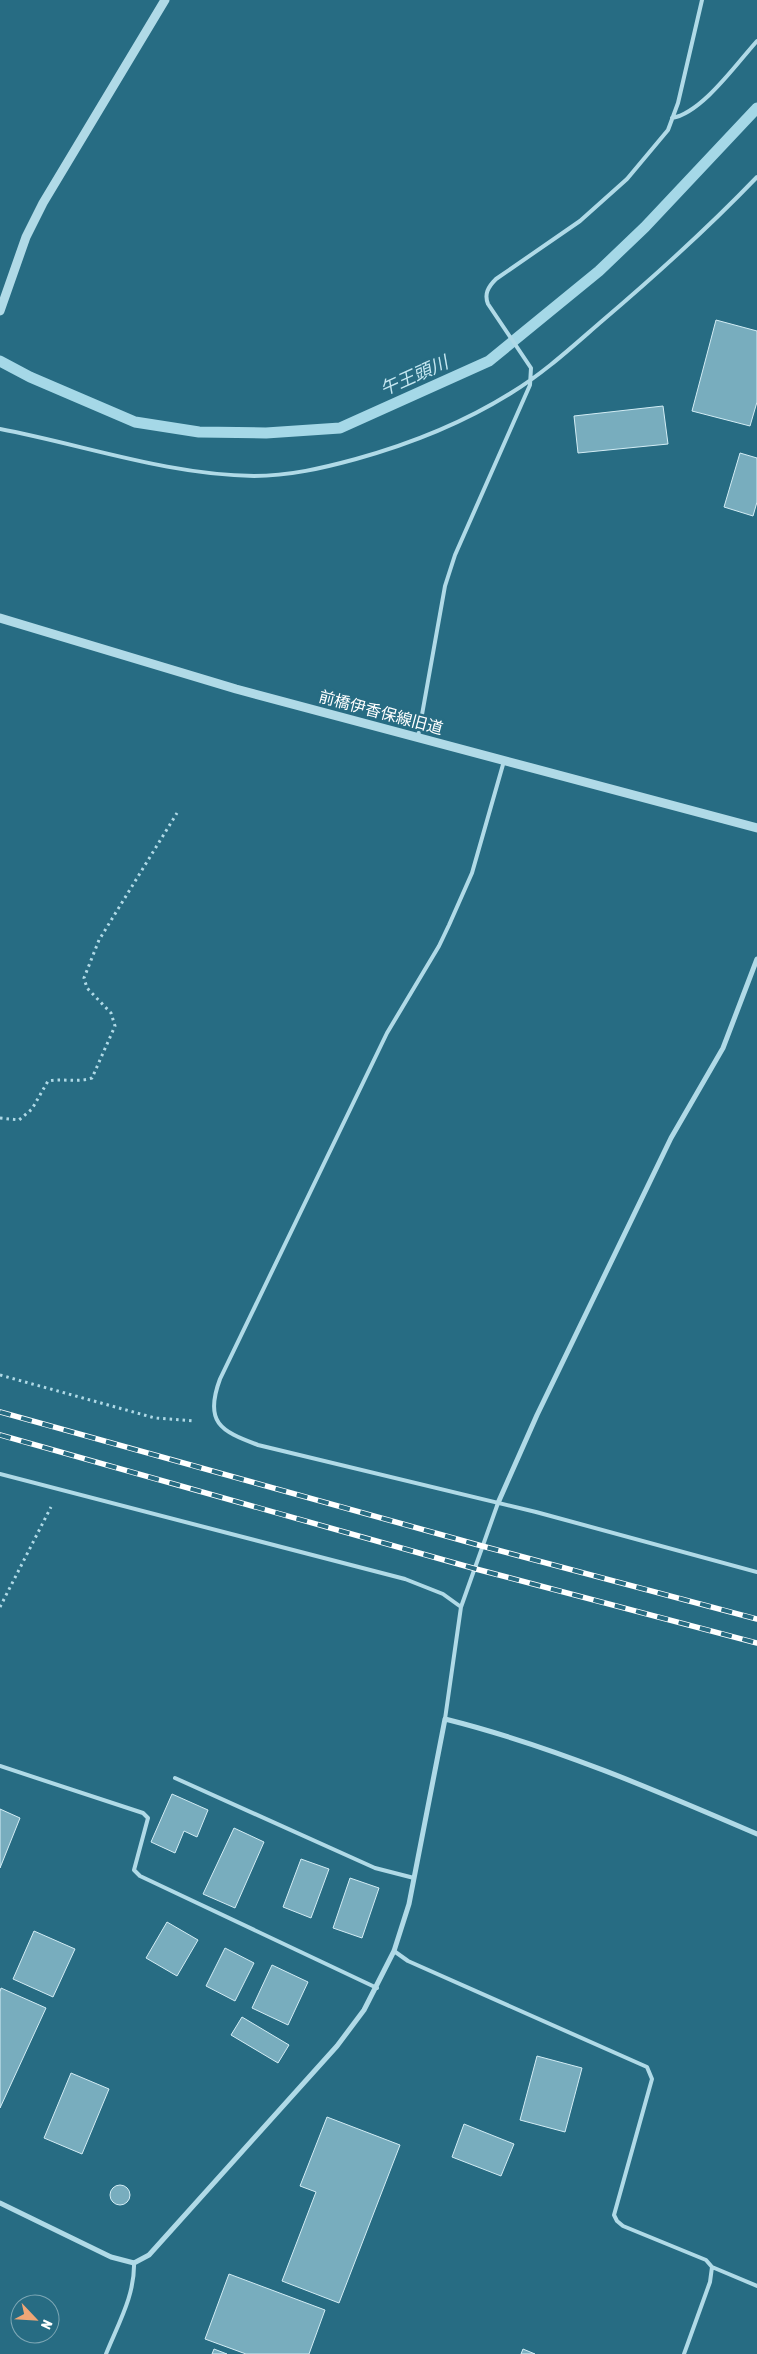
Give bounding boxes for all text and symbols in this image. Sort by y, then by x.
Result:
water label: 午王頭川 [377,350,453,400]
street label: 前橋伊香保線旧道 [317,687,445,737]
north arrow [10,2294,60,2344]
text: N [38,2317,56,2332]

